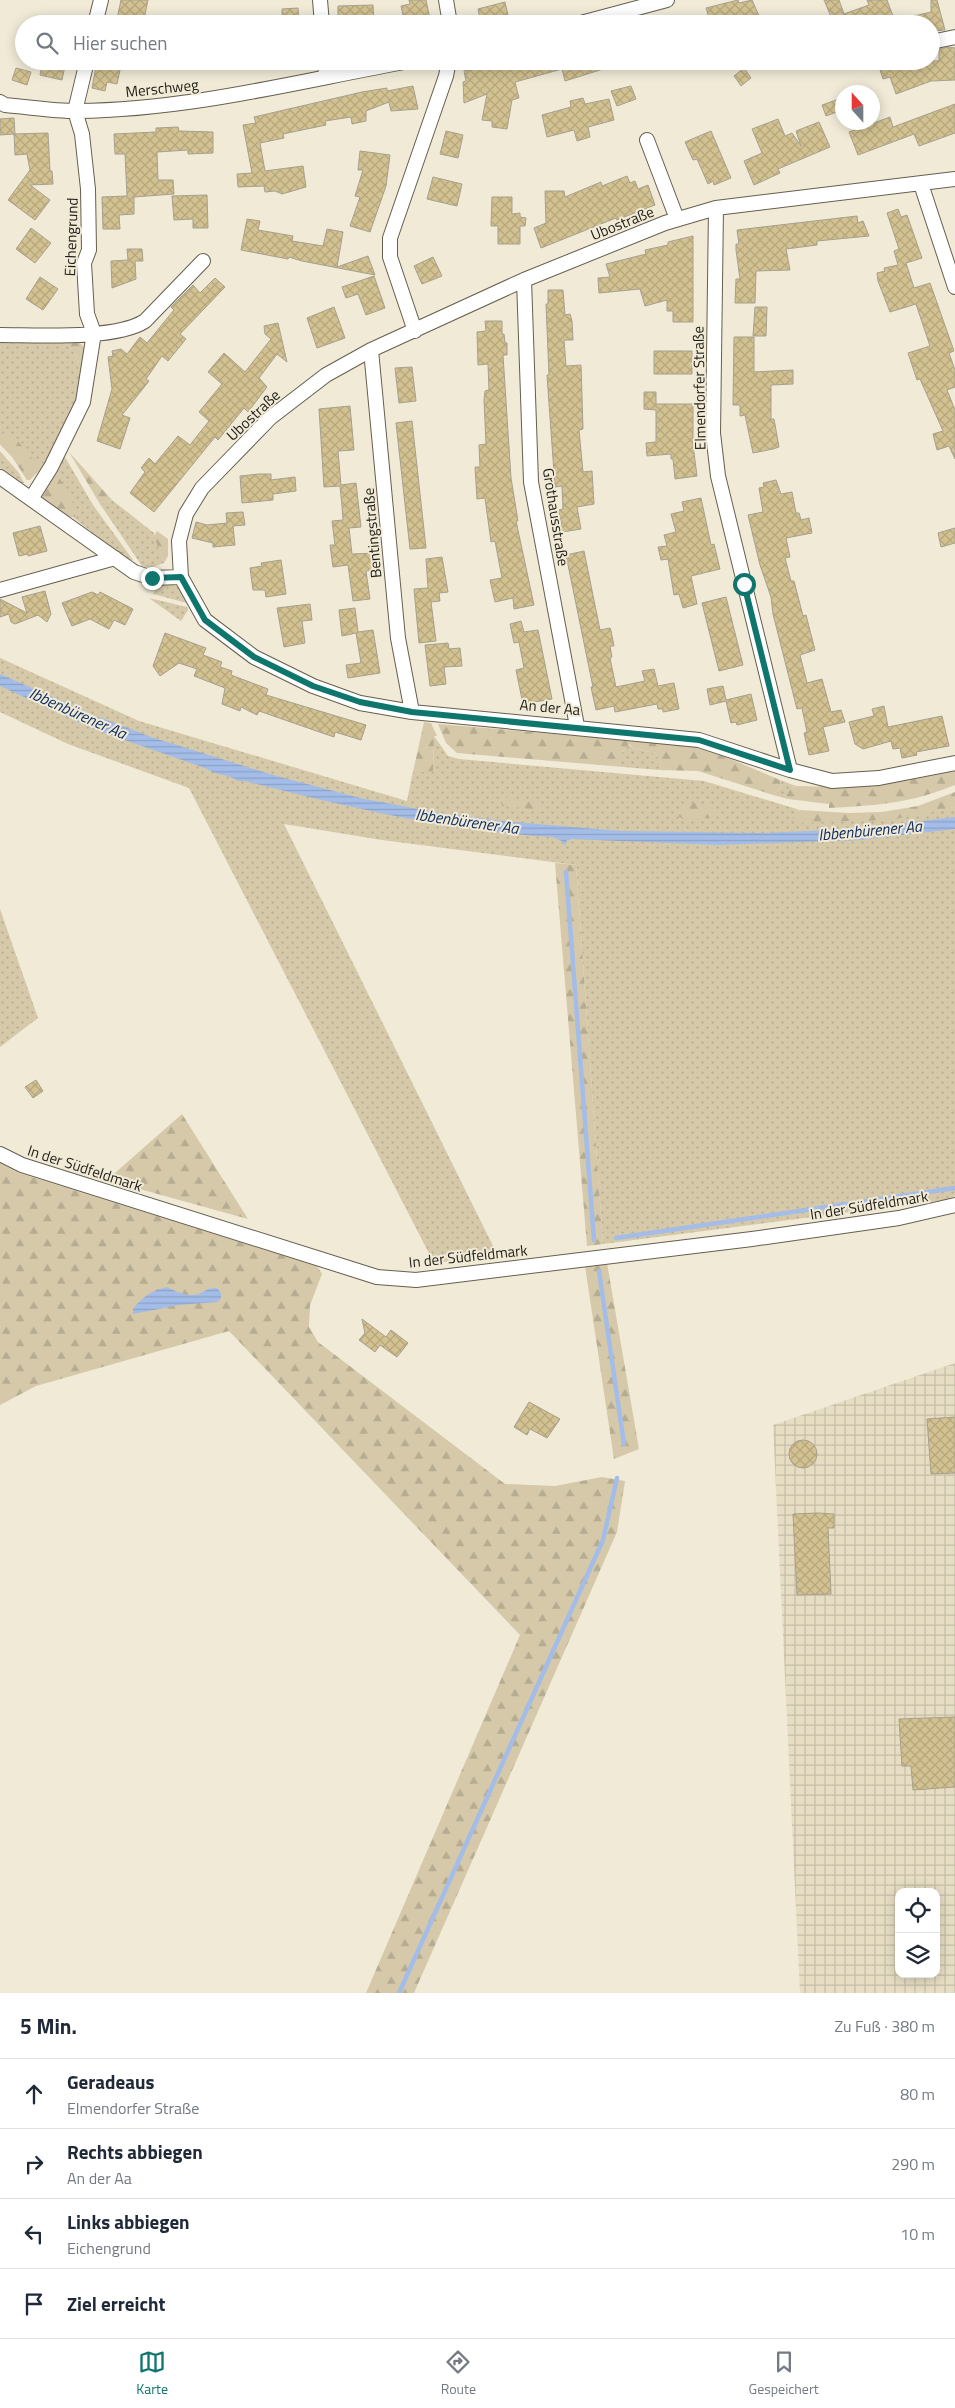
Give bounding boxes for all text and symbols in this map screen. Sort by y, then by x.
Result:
search box [15,15,940,70]
text: Hier suchen [73,28,168,57]
icon: search [33,29,61,57]
street label: Merschweg [124,73,200,103]
north arrow [835,85,880,130]
street label: Eichengrund [58,197,84,277]
street label: Ubostraße [587,200,657,246]
street label: Elmendorfer Straße [686,326,712,450]
street label: Ubostraße [221,384,285,446]
street label: Grothausstraße [537,466,575,568]
street label: Bentingstraße [357,487,387,579]
route end [141,567,164,590]
route start [733,573,756,596]
water label: Ibbenbürener Aa [26,681,131,746]
street label: An der Aa [519,693,582,721]
water label: Ibbenbürener Aa [414,802,521,840]
water label: Ibbenbürener Aa [817,813,924,846]
street label: In der Südfeldmark [25,1139,145,1197]
street label: In der Südfeldmark [808,1184,930,1226]
street label: In der Südfeldmark [407,1238,529,1274]
map controls [895,1888,940,1978]
button: locate [895,1888,940,1933]
button: layers [895,1933,940,1978]
text: 5 Min. [20,2010,77,2042]
text: Zu Fuß · 380 m [834,2014,935,2038]
text: Geradeaus [67,2067,154,2096]
icon: ahead [20,2080,48,2108]
text: 80 m [900,2082,935,2106]
text: Elmendorfer Straße [67,2096,199,2120]
text: Rechts abbiegen [67,2137,203,2166]
icon: right [20,2150,48,2178]
text: 290 m [891,2152,935,2176]
text: An der Aa [67,2166,132,2190]
text: Links abbiegen [67,2207,190,2236]
icon: left [20,2220,48,2248]
text: 10 m [900,2222,935,2246]
text: Eichengrund [67,2236,151,2260]
text: Ziel erreicht [67,2289,165,2318]
icon: arrive [20,2290,48,2318]
tab: Karte [136,2348,168,2399]
tab: Route [441,2348,476,2399]
tab: Gespeichert [749,2348,819,2399]

